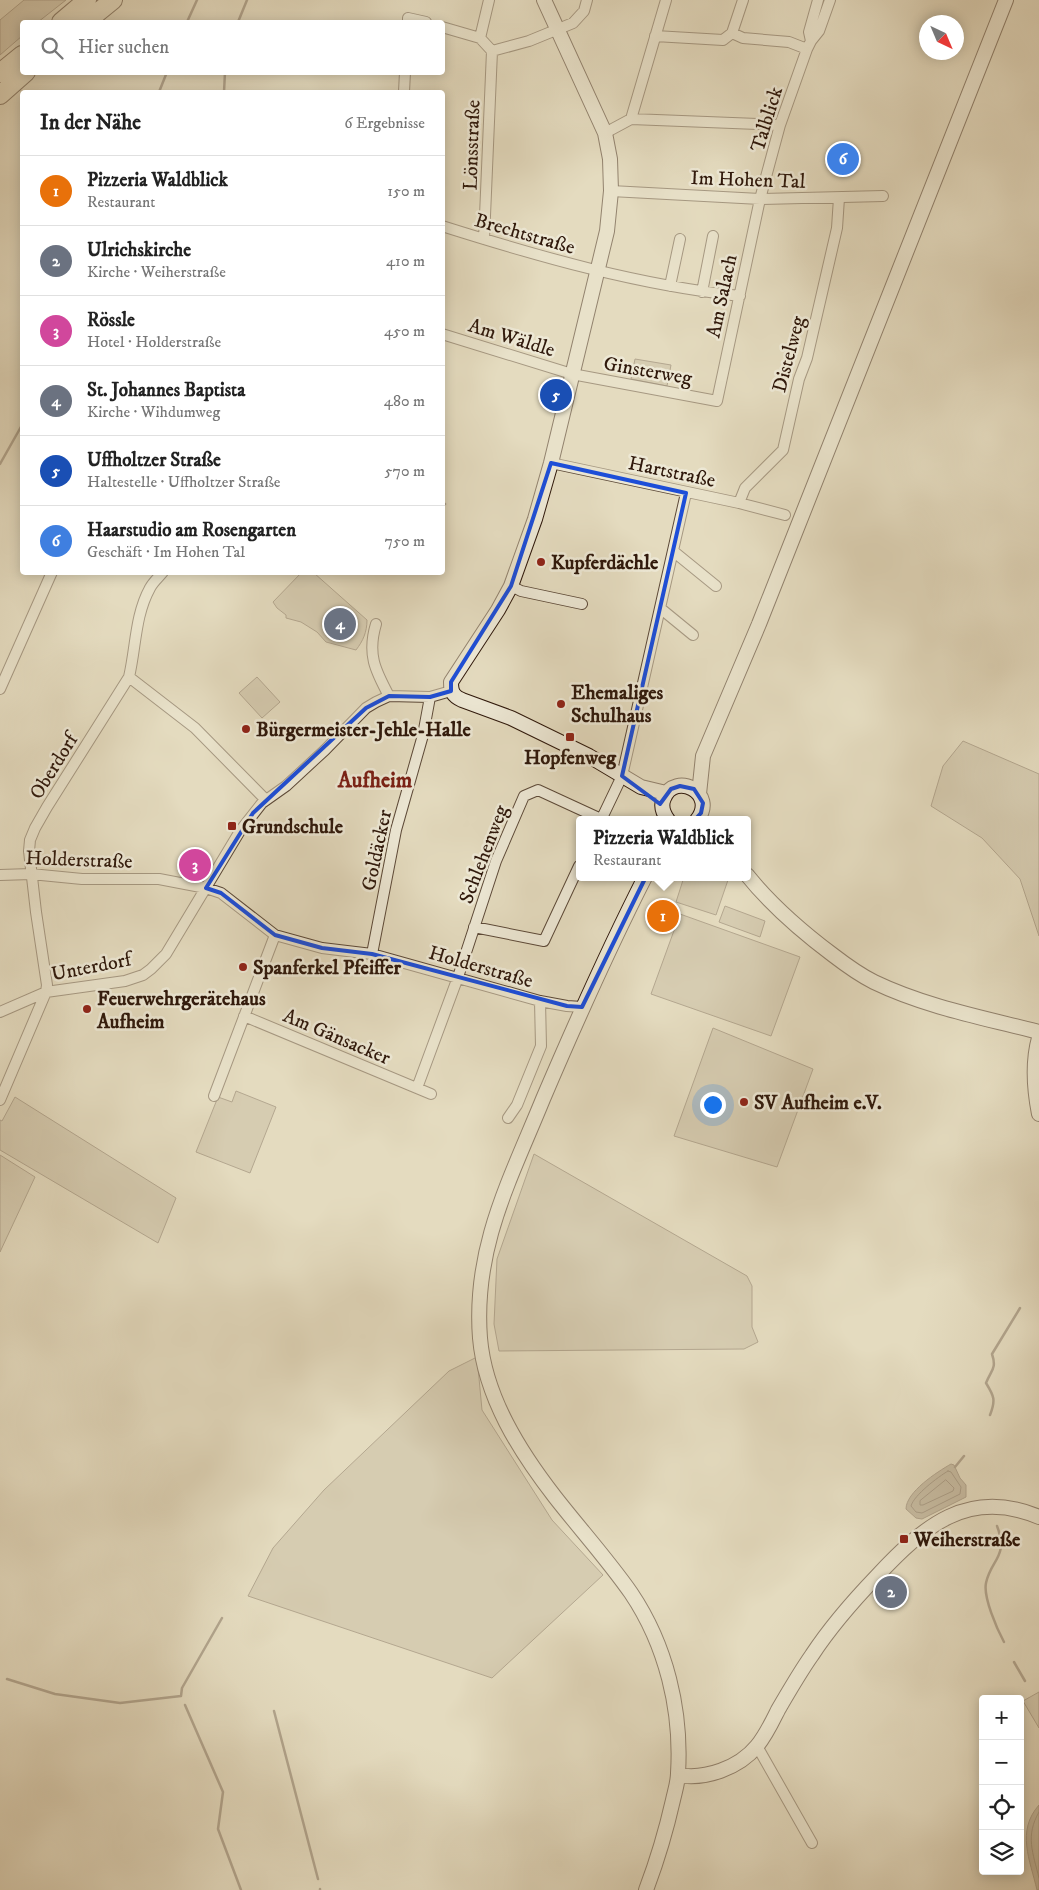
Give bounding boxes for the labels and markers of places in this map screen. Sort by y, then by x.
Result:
pin: 6 [827,140,859,178]
pin: 5 [540,376,572,414]
place label: Kupferdächle [551,551,659,576]
marker: Kupferdächle [535,556,547,568]
pin: 4 [324,605,356,643]
place label: Ehemaliges Schulhaus [571,681,664,729]
marker: Ehemaliges Schulhaus [555,698,567,710]
place label: Bürgermeister-Jehle-Halle [256,718,471,743]
marker: Bürgermeister-Jehle-Halle [240,723,252,735]
marker: Hopfenweg [564,731,576,743]
place label: Hopfenweg [524,746,617,771]
place label: Grundschule [242,815,344,840]
marker: Grundschule [226,820,238,832]
pin: 3 [179,846,211,884]
pin: 1 [647,897,679,935]
place label: Spanferkel Pfeiffer [253,956,401,981]
marker: Spanferkel Pfeiffer [237,961,249,973]
place label: Feuerwehrgerätehaus Aufheim [96,987,266,1035]
marker: Feuerwehrgerätehaus Aufheim [81,1003,93,1015]
place label: SV Aufheim e.V. [754,1091,882,1116]
marker: SV Aufheim e.V. [738,1096,750,1108]
place label: Weiherstraße [913,1528,1021,1553]
marker: Weiherstraße [898,1533,910,1545]
pin: 2 [875,1573,907,1611]

